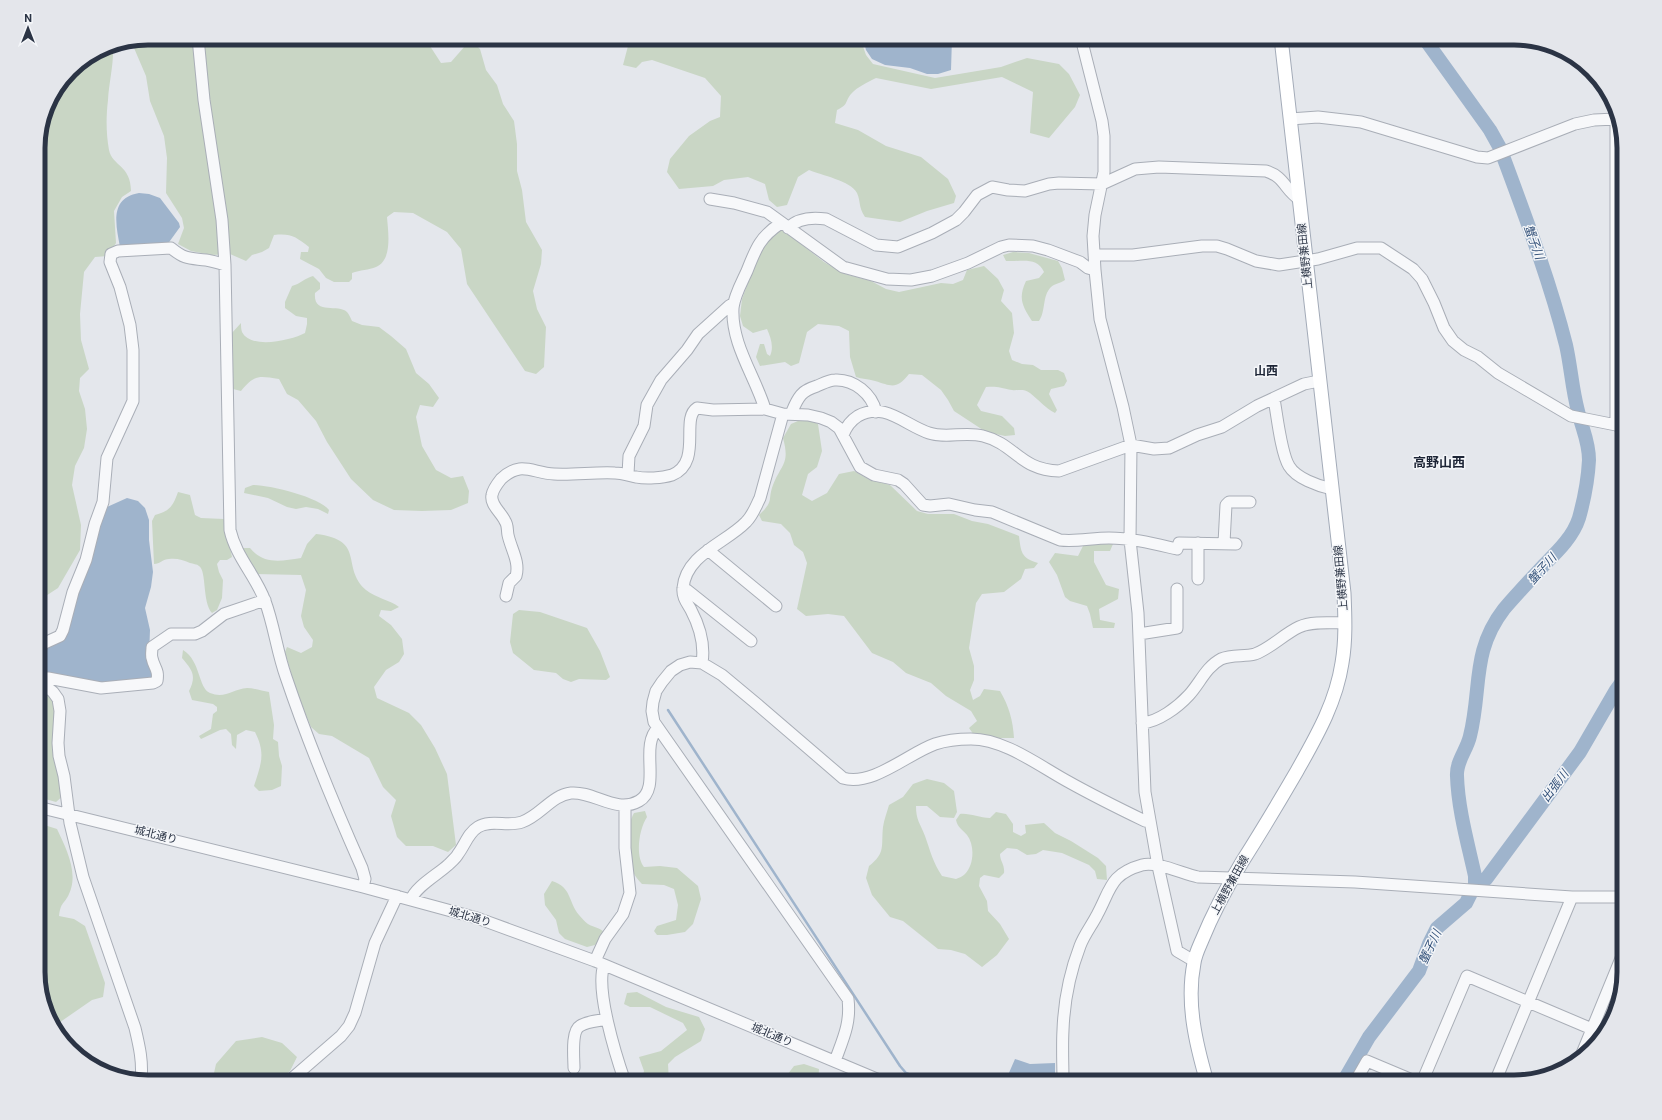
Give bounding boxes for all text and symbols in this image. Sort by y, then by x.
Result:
north arrow [8,8,48,48]
text: N [24,12,32,25]
street label: 上横野兼田線 [1295,223,1315,289]
water label: 蟹子川 [1521,223,1547,263]
district label: 山西 [1254,364,1278,378]
district label: 高野山西 [1413,455,1465,470]
street label: 上横野兼田線 [1332,545,1350,611]
water label: 蟹子川 [1525,549,1561,587]
water label: 出張川 [1539,766,1573,805]
street label: 城北通り [133,823,179,847]
street label: 上横野兼田線 [1208,853,1252,917]
street label: 城北通り [447,904,493,930]
water label: 蟹子川 [1416,926,1445,966]
street label: 城北通り [749,1020,795,1050]

